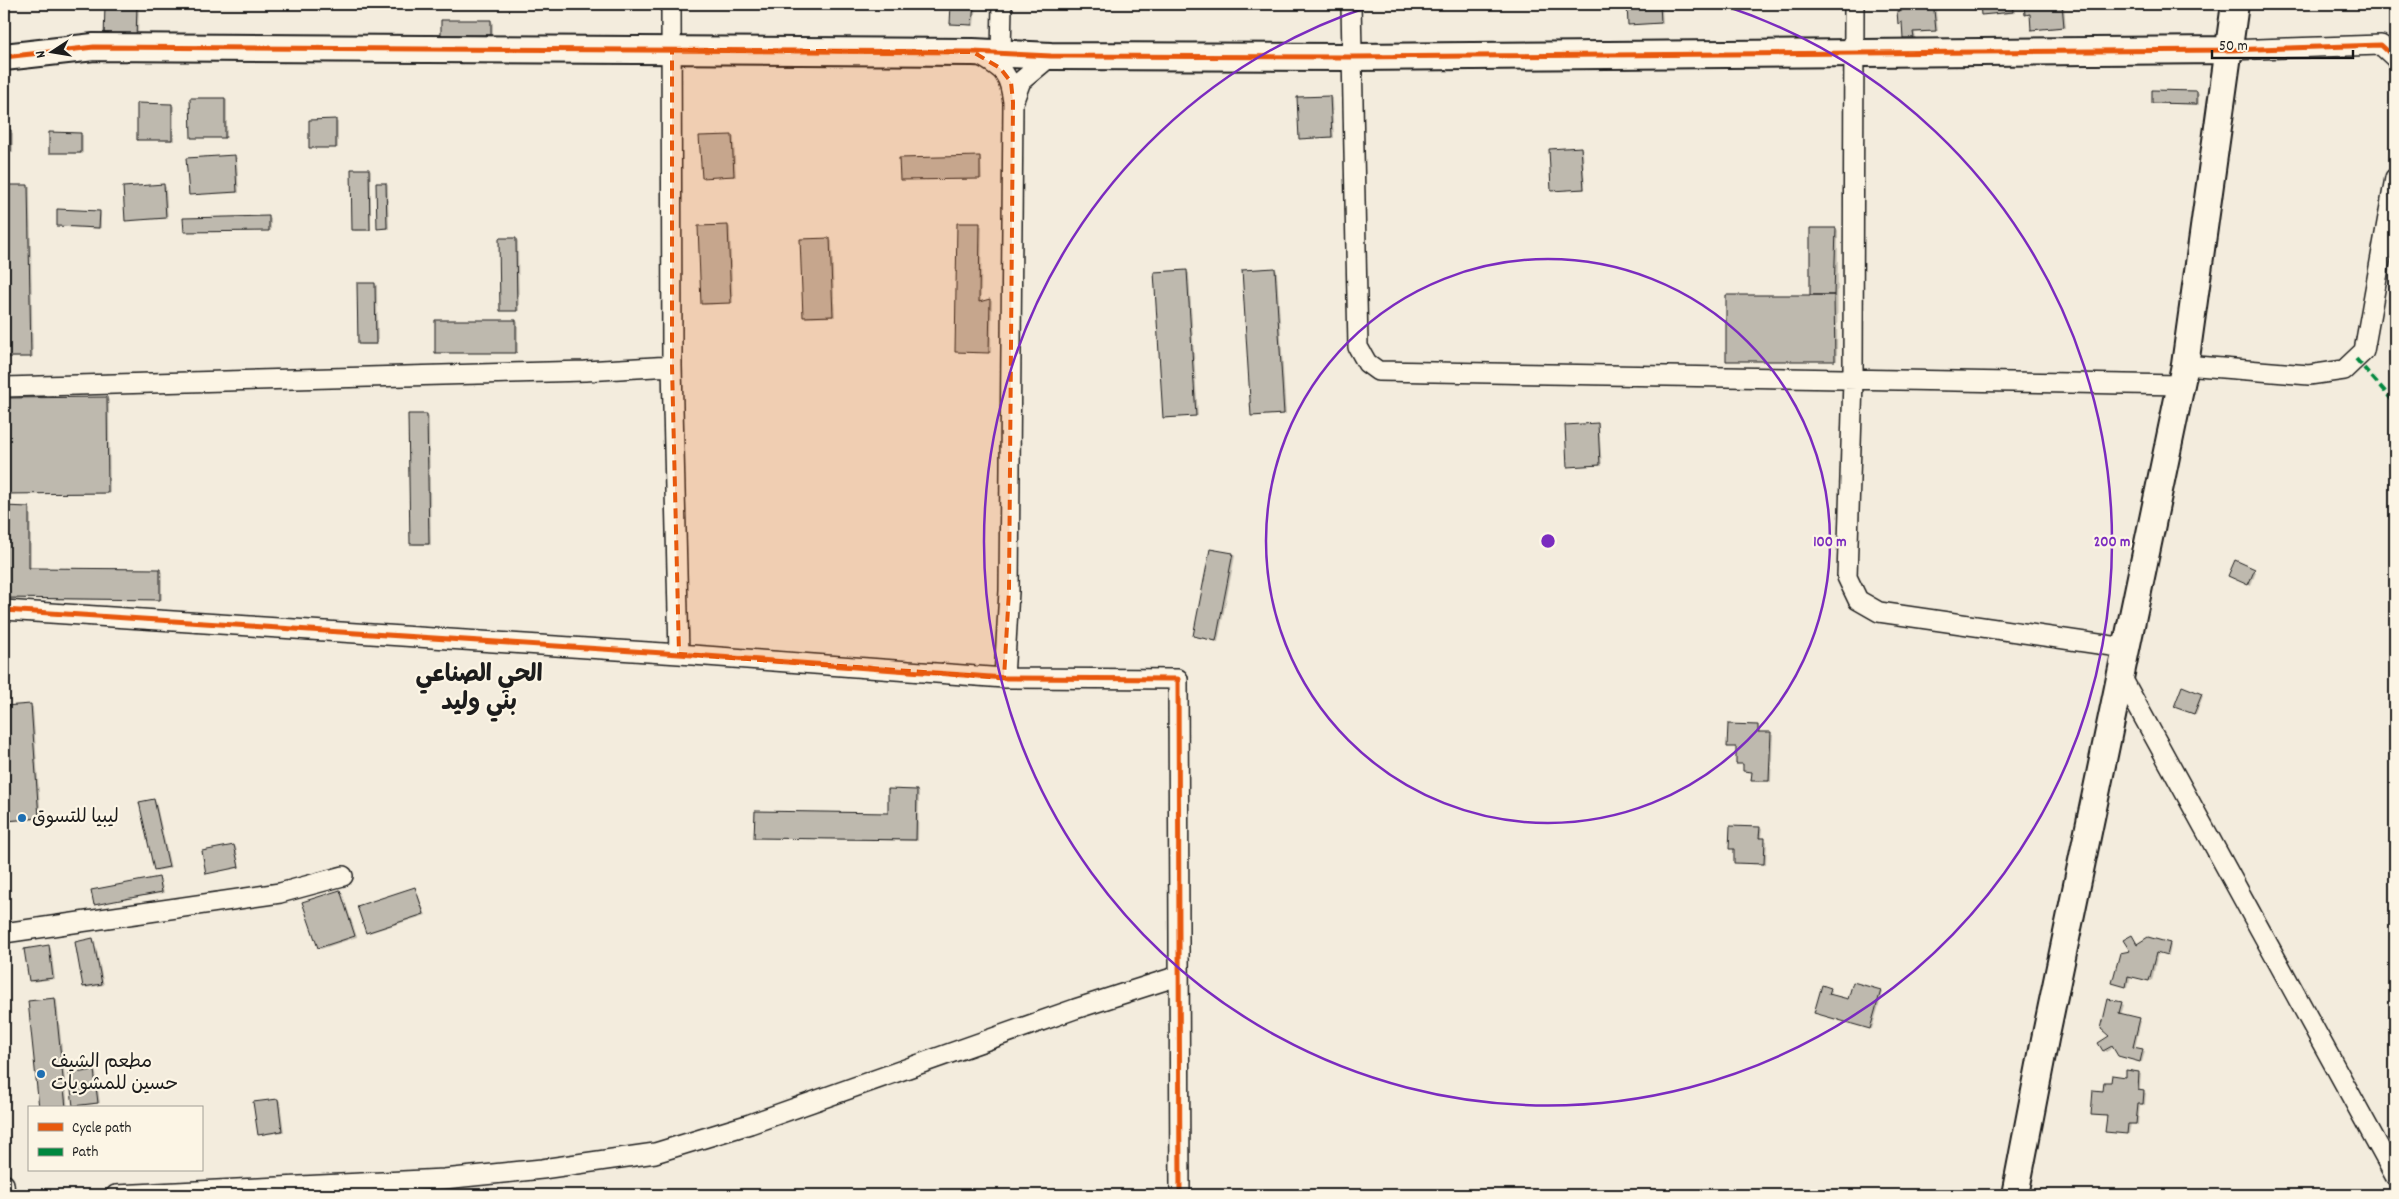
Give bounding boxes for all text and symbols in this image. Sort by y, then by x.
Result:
north arrow [28,28,78,78]
scale bar [2212,28,2353,60]
text: 50 m [2219,36,2248,58]
text: N [31,49,52,60]
centre of rings [1539,532,1557,550]
text: 100 m [1813,532,1847,554]
text: 200 m [2094,532,2130,554]
district label: الحي الصناعي بني وليد [415,659,543,722]
place label: ليبيا للتسوق [32,805,119,832]
marker: ليبيا للتسوق [16,812,28,824]
place label: مطعم الشيف حسين للمشويات [51,1050,178,1099]
marker: مطعم الشيف حسين للمشويات [35,1068,47,1080]
legend [28,1106,202,1172]
text: Cycle path [72,1118,132,1140]
text: Path [72,1142,98,1164]

